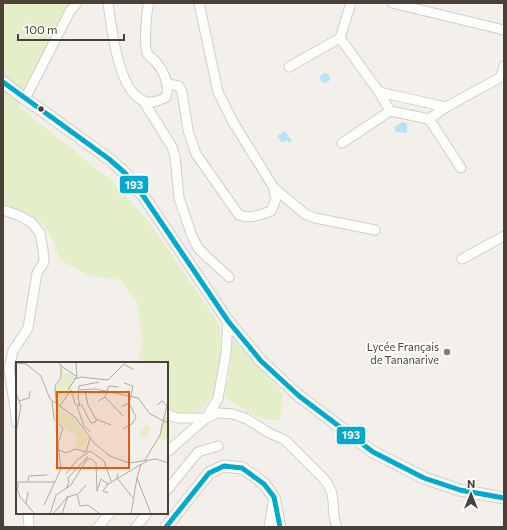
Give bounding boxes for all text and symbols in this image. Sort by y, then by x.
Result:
scale bar [18,16,124,42]
text: 100 m [24,22,58,36]
unlabelled marker [36,104,46,114]
line badge: 193 [119,175,149,194]
text: 193 [125,178,143,191]
place label: Lycée Français de Tananarive [367,340,439,366]
marker: Lycée Français de Tananarive [442,347,452,357]
inset map [16,362,168,514]
line badge: 193 [336,426,366,445]
text: 193 [342,428,360,441]
north arrow [451,474,491,514]
text: N [467,477,475,490]

